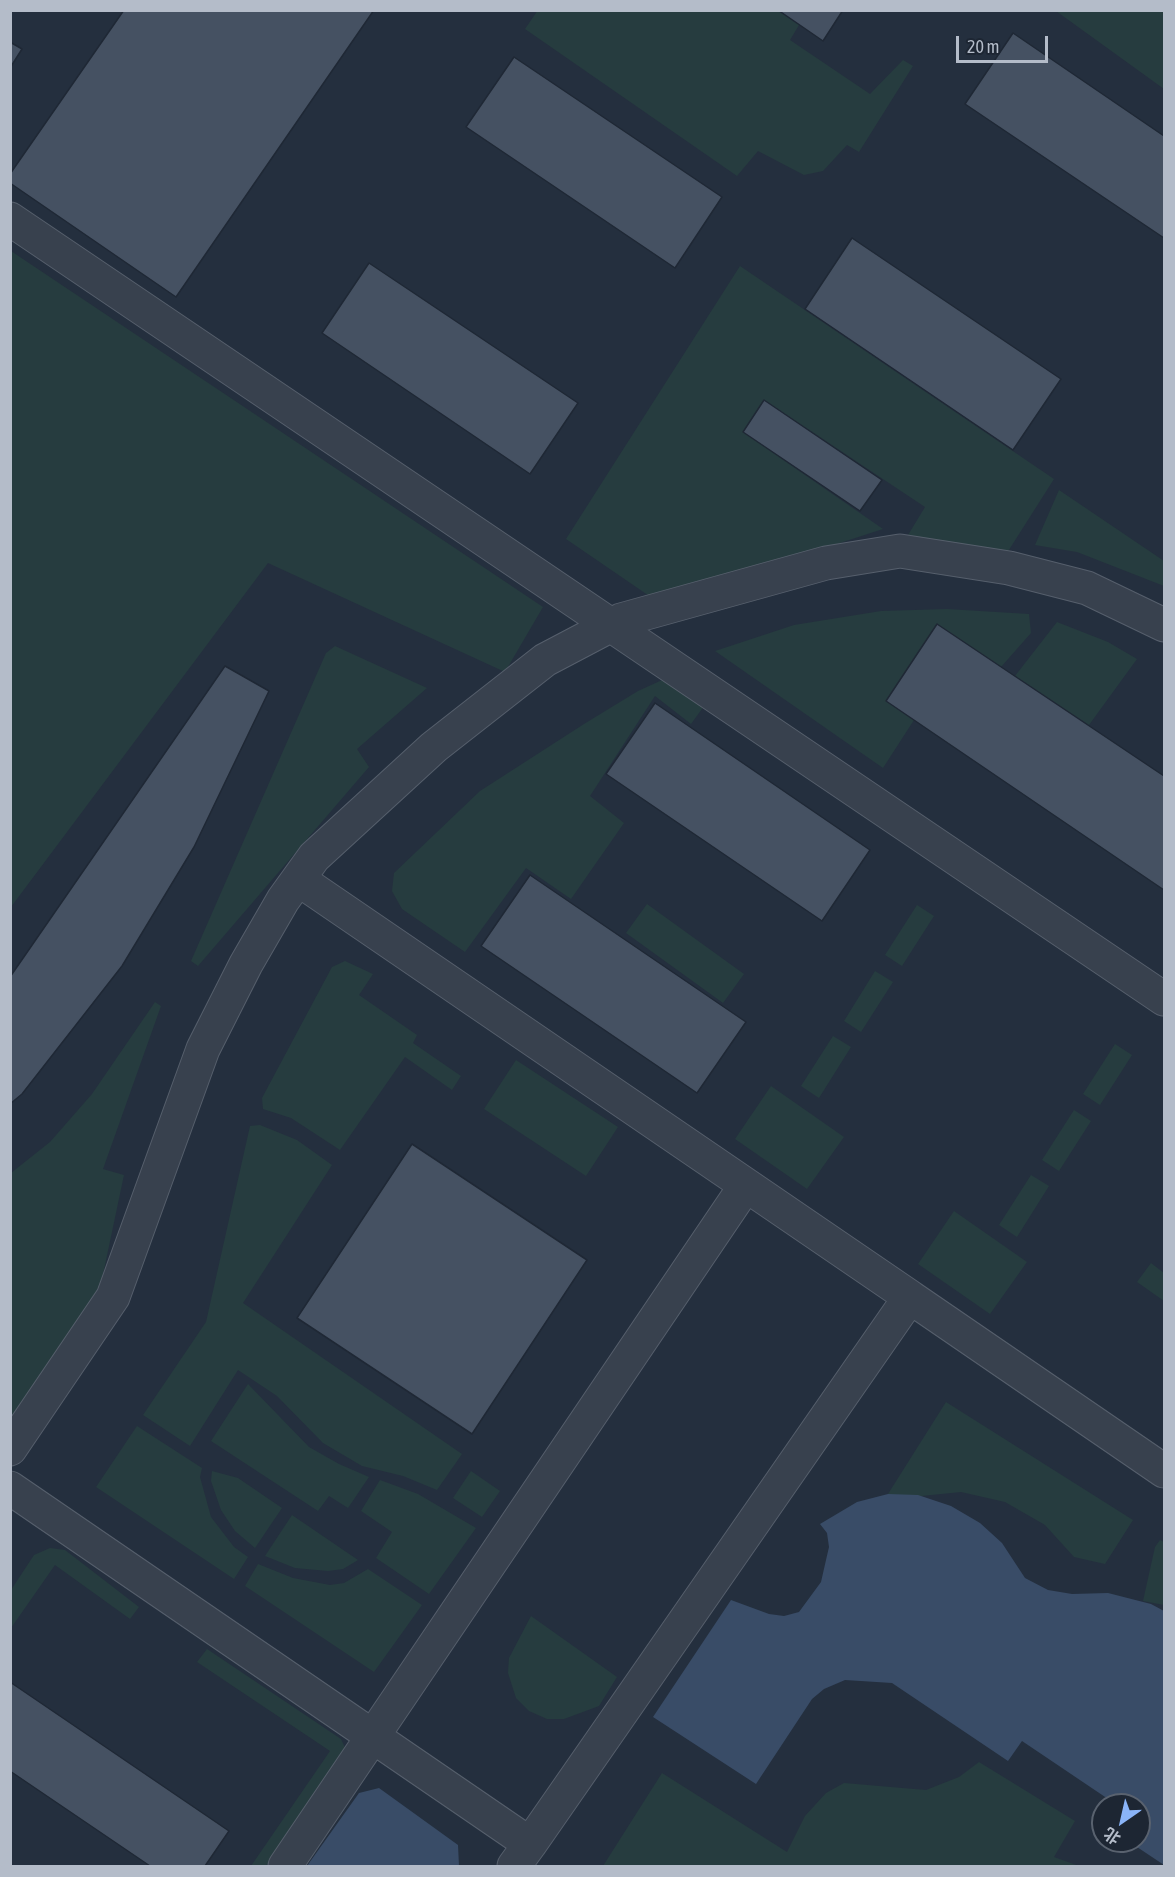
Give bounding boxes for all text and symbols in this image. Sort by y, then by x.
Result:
scale bar [959,24,1050,62]
text: 20 m [967,36,999,57]
north arrow [1091,1793,1151,1853]
text: 北 [1100,1824,1124,1848]

